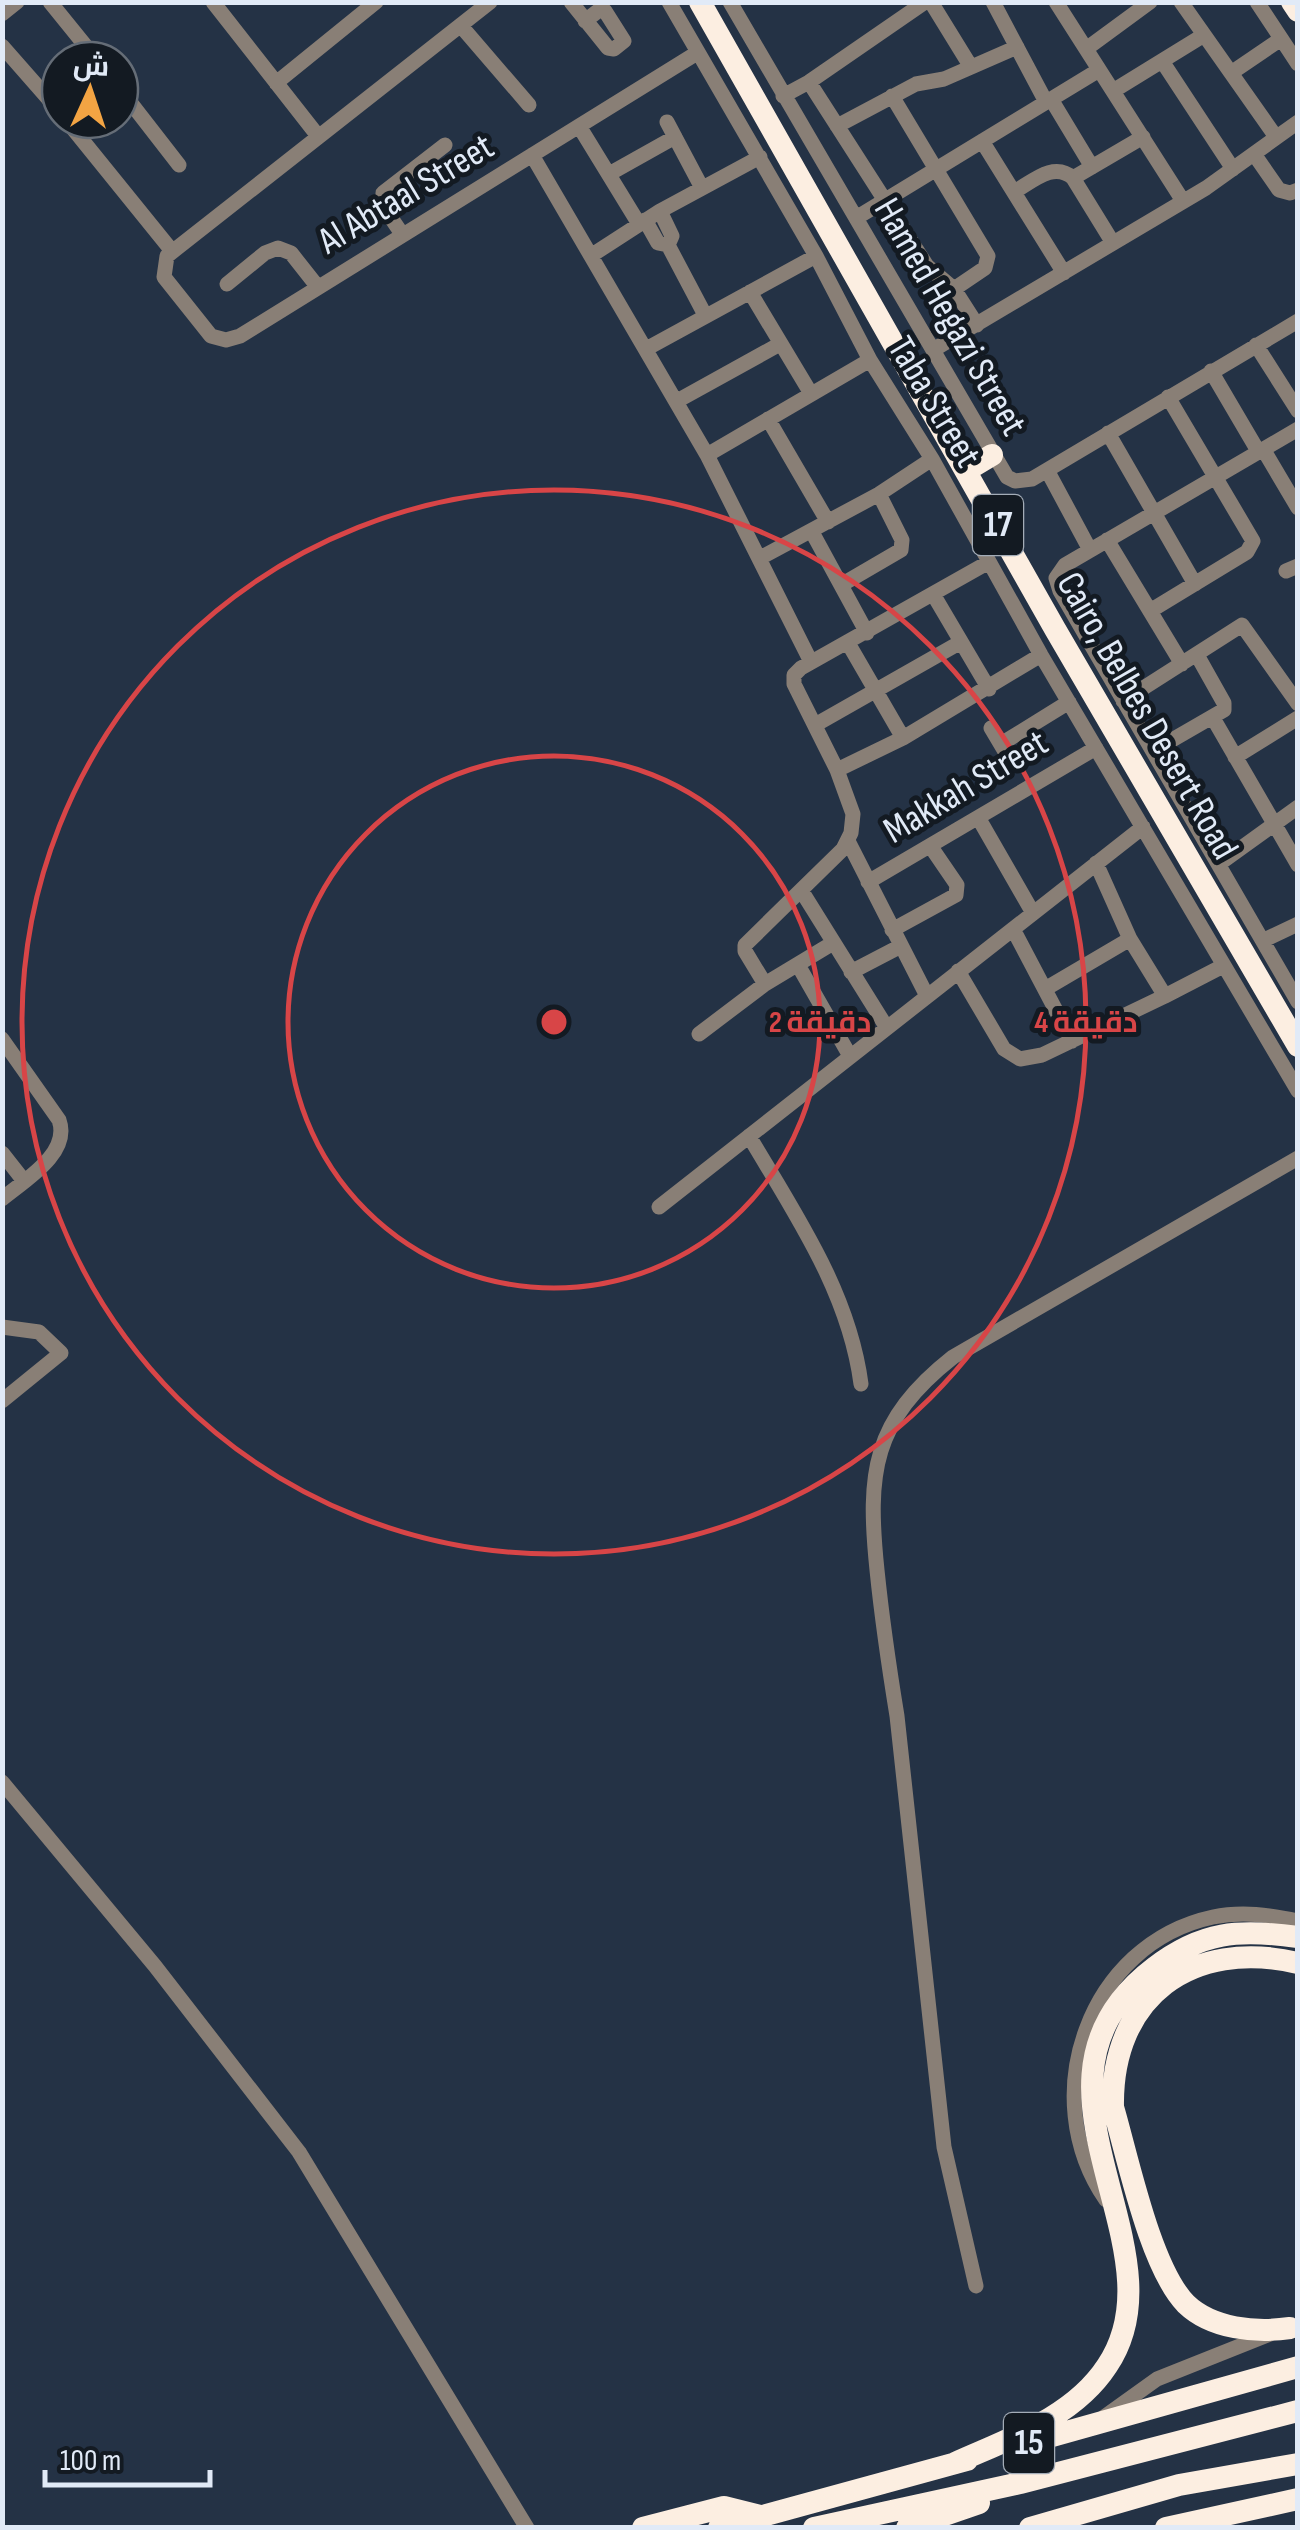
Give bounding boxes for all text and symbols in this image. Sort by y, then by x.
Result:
north arrow [40,40,140,140]
text: ش [72,49,110,84]
street label: Al Abtaal Street [309,124,502,264]
street label: Hamed Hegazi Street [864,190,1036,444]
street label: Taba Street [878,329,990,475]
road number: 17 [973,495,1023,555]
street label: Cairo, Belbes Desert Road [1047,564,1247,868]
street label: Makkah Street [876,720,1056,854]
centre of rings [536,1004,572,1040]
text: 2 دقيقة [769,1005,871,1041]
text: 4 دقيقة [1034,1005,1138,1041]
road number: 15 [1004,2413,1054,2473]
scale bar [45,2425,210,2487]
text: 100 m [60,2443,121,2479]

